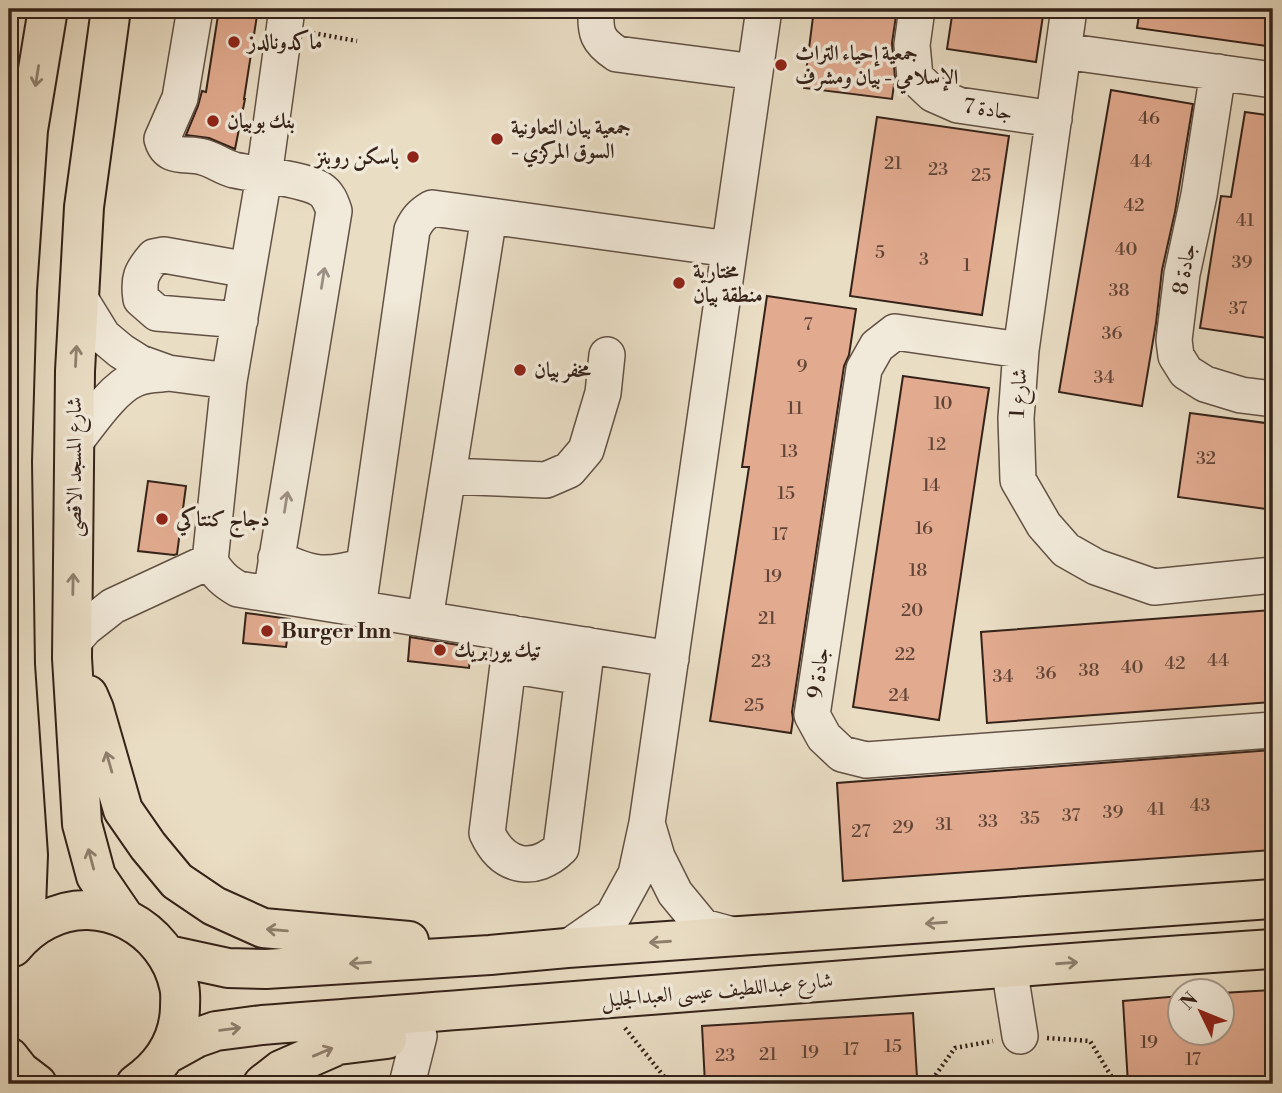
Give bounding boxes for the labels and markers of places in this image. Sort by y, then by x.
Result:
place label: ماكدونالدز [246,29,322,56]
marker: ماكدونالدز [226,34,242,50]
place label: جمعية إحياء التراث الإسلامي - بيان ومشرف [795,41,958,95]
marker: جمعية إحياء التراث الإسلامي - بيان ومشرف [773,57,789,73]
place label: بنك بوبيان [227,109,295,135]
marker: بنك بوبيان [205,113,221,129]
place label: جمعية بيان التعاونية - السوق المركزي [511,115,631,168]
marker: جمعية بيان التعاونية - السوق المركزي [489,131,505,147]
place label: باسكن روبنز [314,145,399,171]
marker: باسكن روبنز [405,149,421,165]
place label: مختارية منطقة بيان [693,259,763,309]
marker: مختارية منطقة بيان [671,275,687,291]
place label: مخفر بيان [534,358,592,384]
marker: مخفر بيان [512,362,528,378]
place label: دجاج كنتاكي [175,506,270,538]
marker: دجاج كنتاكي [154,511,170,527]
place label: Burger Inn [281,619,391,645]
marker: Burger Inn [259,623,275,639]
place label: تيك يور بريك [454,638,542,664]
marker: تيك يور بريك [432,642,448,658]

